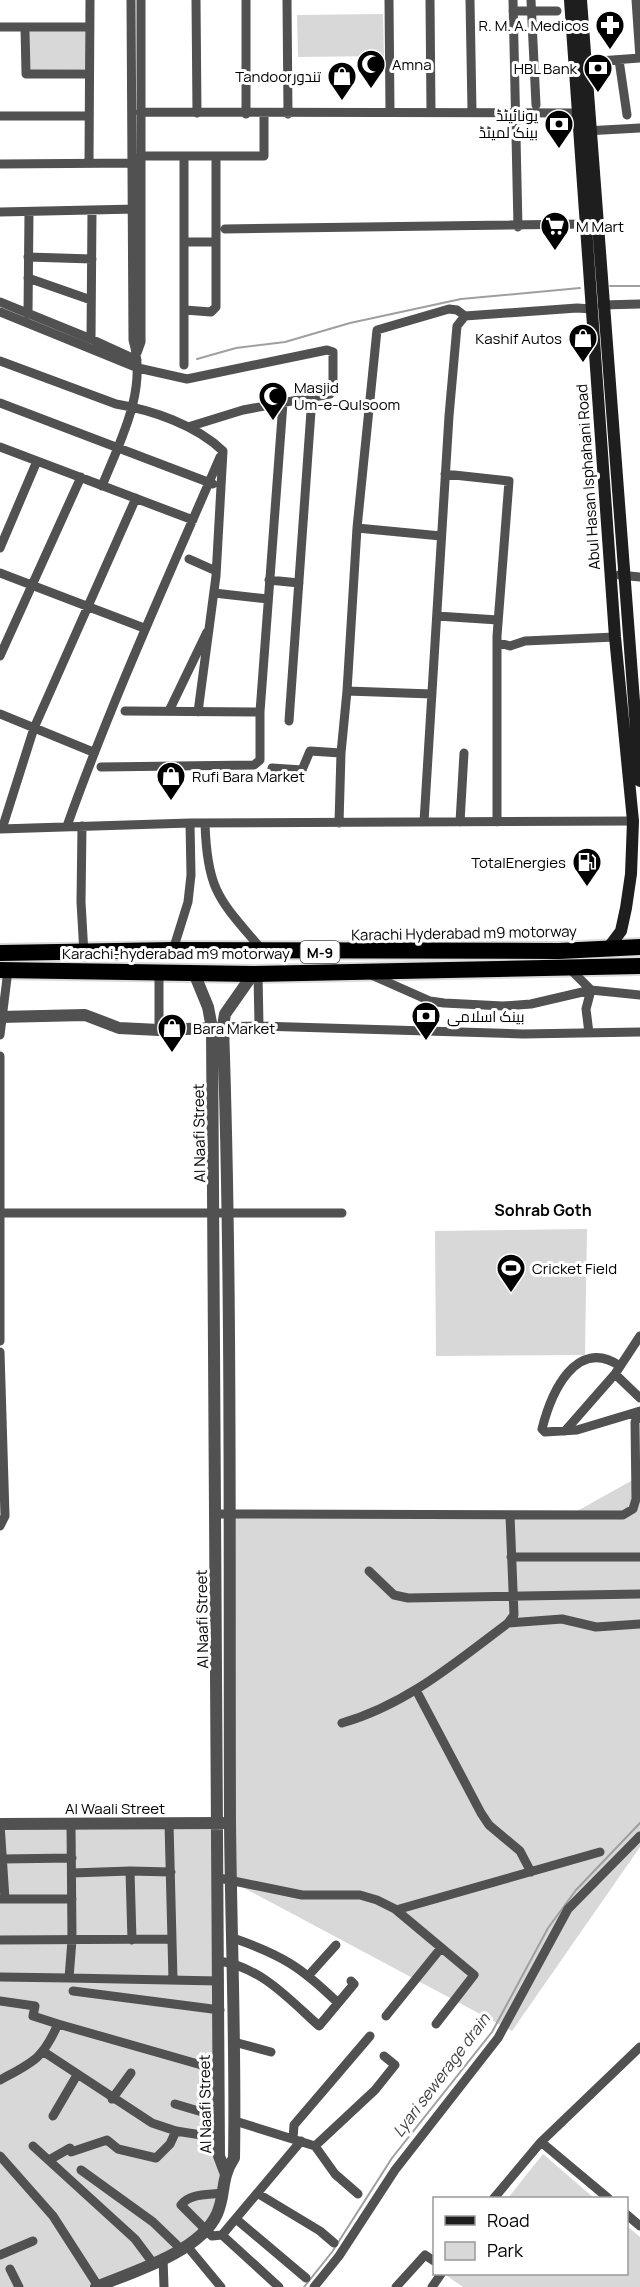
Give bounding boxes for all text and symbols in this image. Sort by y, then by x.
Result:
pharmacy icon: R. M. A. Medicos [594,9,626,51]
place label: R. M. A. Medicos [479,15,589,36]
mosque icon: Amna [355,48,387,90]
bank icon: HBL Bank [582,52,614,94]
place label: Amna [392,54,431,75]
place label: HBL Bank [514,58,578,79]
shop icon: Tandoorتندور [326,60,358,102]
place label: Tandoorتندور [235,66,321,87]
place label: یونائیٹڈ بینک لمیٹڈ [479,105,538,143]
bank icon: یونائیٹڈ بینک لمیٹڈ [543,108,575,150]
supermarket icon: M Mart [539,210,571,252]
place label: M Mart [576,216,624,237]
shop icon: Kashif Autos [567,322,599,364]
place label: Kashif Autos [475,328,562,349]
place label: Masjid Um-e-Qulsoom [294,377,400,415]
mosque icon: Masjid Um-e-Qulsoom [257,380,289,422]
street label: Abul Hasan Isphahani Road [571,383,605,571]
shop icon: Rufi Bara Market [155,760,187,802]
place label: Rufi Bara Market [192,766,305,787]
fuel station icon: TotalEnergies [571,846,603,888]
place label: TotalEnergies [471,852,566,873]
street label: Karachi Hyderabad m9 motorway [351,921,577,945]
road number: M-9 [300,941,340,963]
street label: Karachi-hyderabad m9 motorway [62,943,290,964]
bank icon: بینک اسلامی [410,1000,442,1042]
place label: بینک اسلامی [447,1006,524,1027]
shop icon: Bara Market [156,1012,188,1054]
place label: Bara Market [193,1018,275,1039]
street label: Al Naafi Street [188,1083,210,1183]
district label: Sohrab Goth [494,1199,592,1221]
sports icon: Cricket Field [495,1252,527,1294]
place label: Cricket Field [532,1258,617,1279]
street label: Al Naafi Street [191,1569,213,1669]
street label: Al Waali Street [65,1798,165,1819]
water label: Lyari sewerage drain [387,2008,495,2141]
street label: Al Naafi Street [194,2054,216,2154]
legend [433,2197,628,2275]
text: Road [487,2208,530,2232]
text: Park [487,2238,524,2262]

